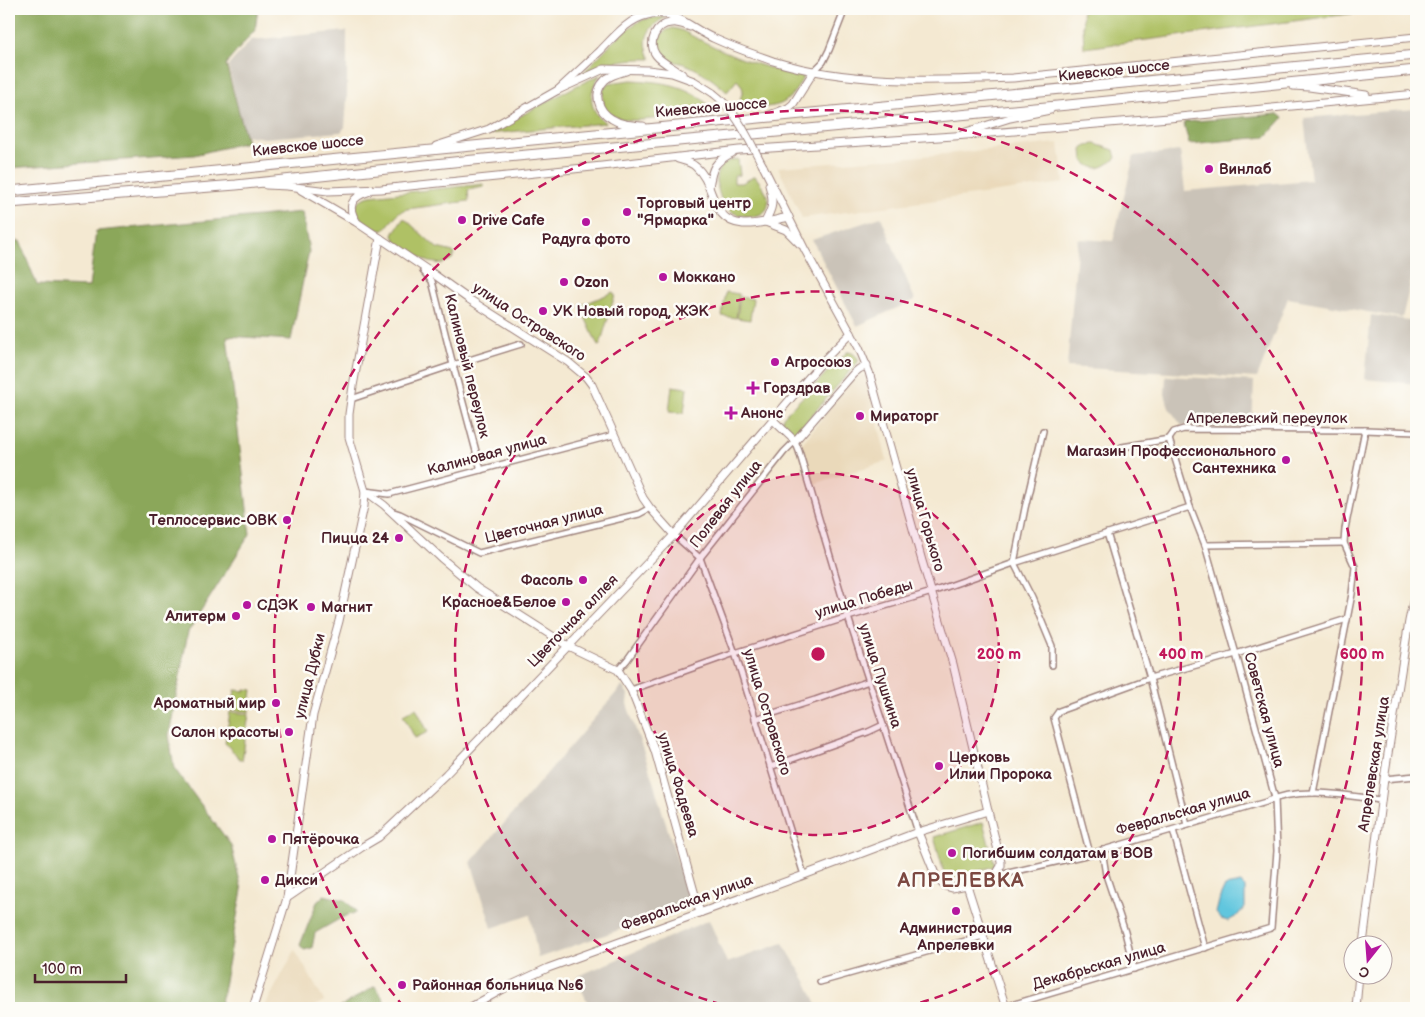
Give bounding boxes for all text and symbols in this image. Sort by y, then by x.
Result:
street label: Киевское шоссе [1057,56,1171,86]
street label: Киевское шоссе [654,94,768,122]
street label: Киевское шоссе [251,131,365,161]
place label: Винлаб [1219,160,1272,179]
marker: Винлаб [1203,163,1215,175]
place label: Торговый центр "Ярмарка" [637,194,751,230]
marker: Торговый центр "Ярмарка" [621,206,633,218]
place label: Drive Cafe [472,211,545,230]
marker: Drive Cafe [456,214,468,226]
marker: Радуга фото [580,216,592,228]
place label: Радуга фото [542,230,630,249]
place label: Моккано [673,268,735,287]
marker: Моккано [657,271,669,283]
place label: Ozon [574,273,609,292]
marker: Ozon [558,276,570,288]
street label: улица Островского [469,278,589,366]
street label: Калиновый переулок [440,292,494,440]
place label: УК Новый город, ЖЭК [553,302,709,321]
marker: УК Новый город, ЖЭК [537,305,549,317]
place label: Агросоюз [784,353,851,372]
marker: Агросоюз [769,356,781,368]
place label: Горздрав [763,379,830,398]
marker: Горздрав [747,382,759,394]
place label: Анонс [740,404,784,423]
marker: Анонс [725,407,737,419]
place label: Мираторг [870,407,939,426]
street label: Апрелевский переулок [1186,409,1347,428]
marker: Мираторг [854,410,866,422]
street label: Калиновая улица [425,430,549,480]
place label: Магазин Профессионального Сантехника [1066,442,1276,478]
marker: Магазин Профессионального Сантехника [1280,454,1292,466]
street label: Полевая улица [686,456,766,552]
street label: улица Горького [901,466,949,574]
street label: Цветочная улица [483,500,605,548]
place label: Теплосервис-ОВК [149,511,278,530]
marker: Теплосервис-ОВК [281,514,293,526]
place label: Пицца 24 [321,529,389,548]
marker: Пицца 24 [393,532,405,544]
street label: Цветочная аллея [524,570,622,672]
place label: Фасоль [521,571,573,590]
marker: Фасоль [577,574,589,586]
street label: улица Победы [813,575,915,623]
place label: Красное&Белое [442,593,556,612]
place label: СДЭК [257,596,299,615]
marker: Красное&Белое [560,596,572,608]
place label: Магнит [321,598,373,617]
marker: СДЭК [241,599,253,611]
marker: Магнит [305,601,317,613]
place label: Алитерм [164,607,226,626]
marker: Алитерм [230,610,242,622]
street label: улица Пушкина [854,621,906,731]
street label: улица Дубки [290,631,330,721]
centre of rings [809,645,827,663]
text: 200 m [977,645,1021,664]
text: 400 m [1159,645,1203,664]
text: 600 m [1340,645,1385,664]
street label: улица Островского [739,647,795,778]
street label: Советская улица [1239,650,1289,770]
place label: Ароматный мир [153,694,266,713]
street label: Апрелевская улица [1354,695,1394,834]
marker: Ароматный мир [270,697,282,709]
place label: Салон красоты [171,723,279,742]
marker: Салон красоты [283,726,295,738]
street label: улица Фадеева [653,730,703,840]
place label: Церковь Илии Пророка [949,748,1052,784]
marker: Церковь Илии Пророка [933,760,945,772]
street label: Февральская улица [1114,784,1253,840]
place label: Пятёрочка [282,830,360,849]
marker: Пятёрочка [266,833,278,845]
place label: Погибшим солдатам в ВОВ [962,844,1153,863]
marker: Погибшим солдатам в ВОВ [946,847,958,859]
district label: АПРЕЛЕВКА [896,869,1025,893]
street label: Февральская улица [618,870,756,936]
place label: Дикси [275,871,318,890]
marker: Дикси [259,874,271,886]
marker: Администрация Апрелевки [950,905,962,917]
place label: Администрация Апрелевки [899,919,1012,955]
north arrow [1342,934,1392,984]
street label: Декабрьская улица [1030,938,1168,994]
scale bar [35,952,126,984]
text: 100 m [42,960,82,979]
text: С [1357,962,1371,982]
place label: Районная больница №6 [412,976,584,995]
marker: Районная больница №6 [396,979,408,991]

